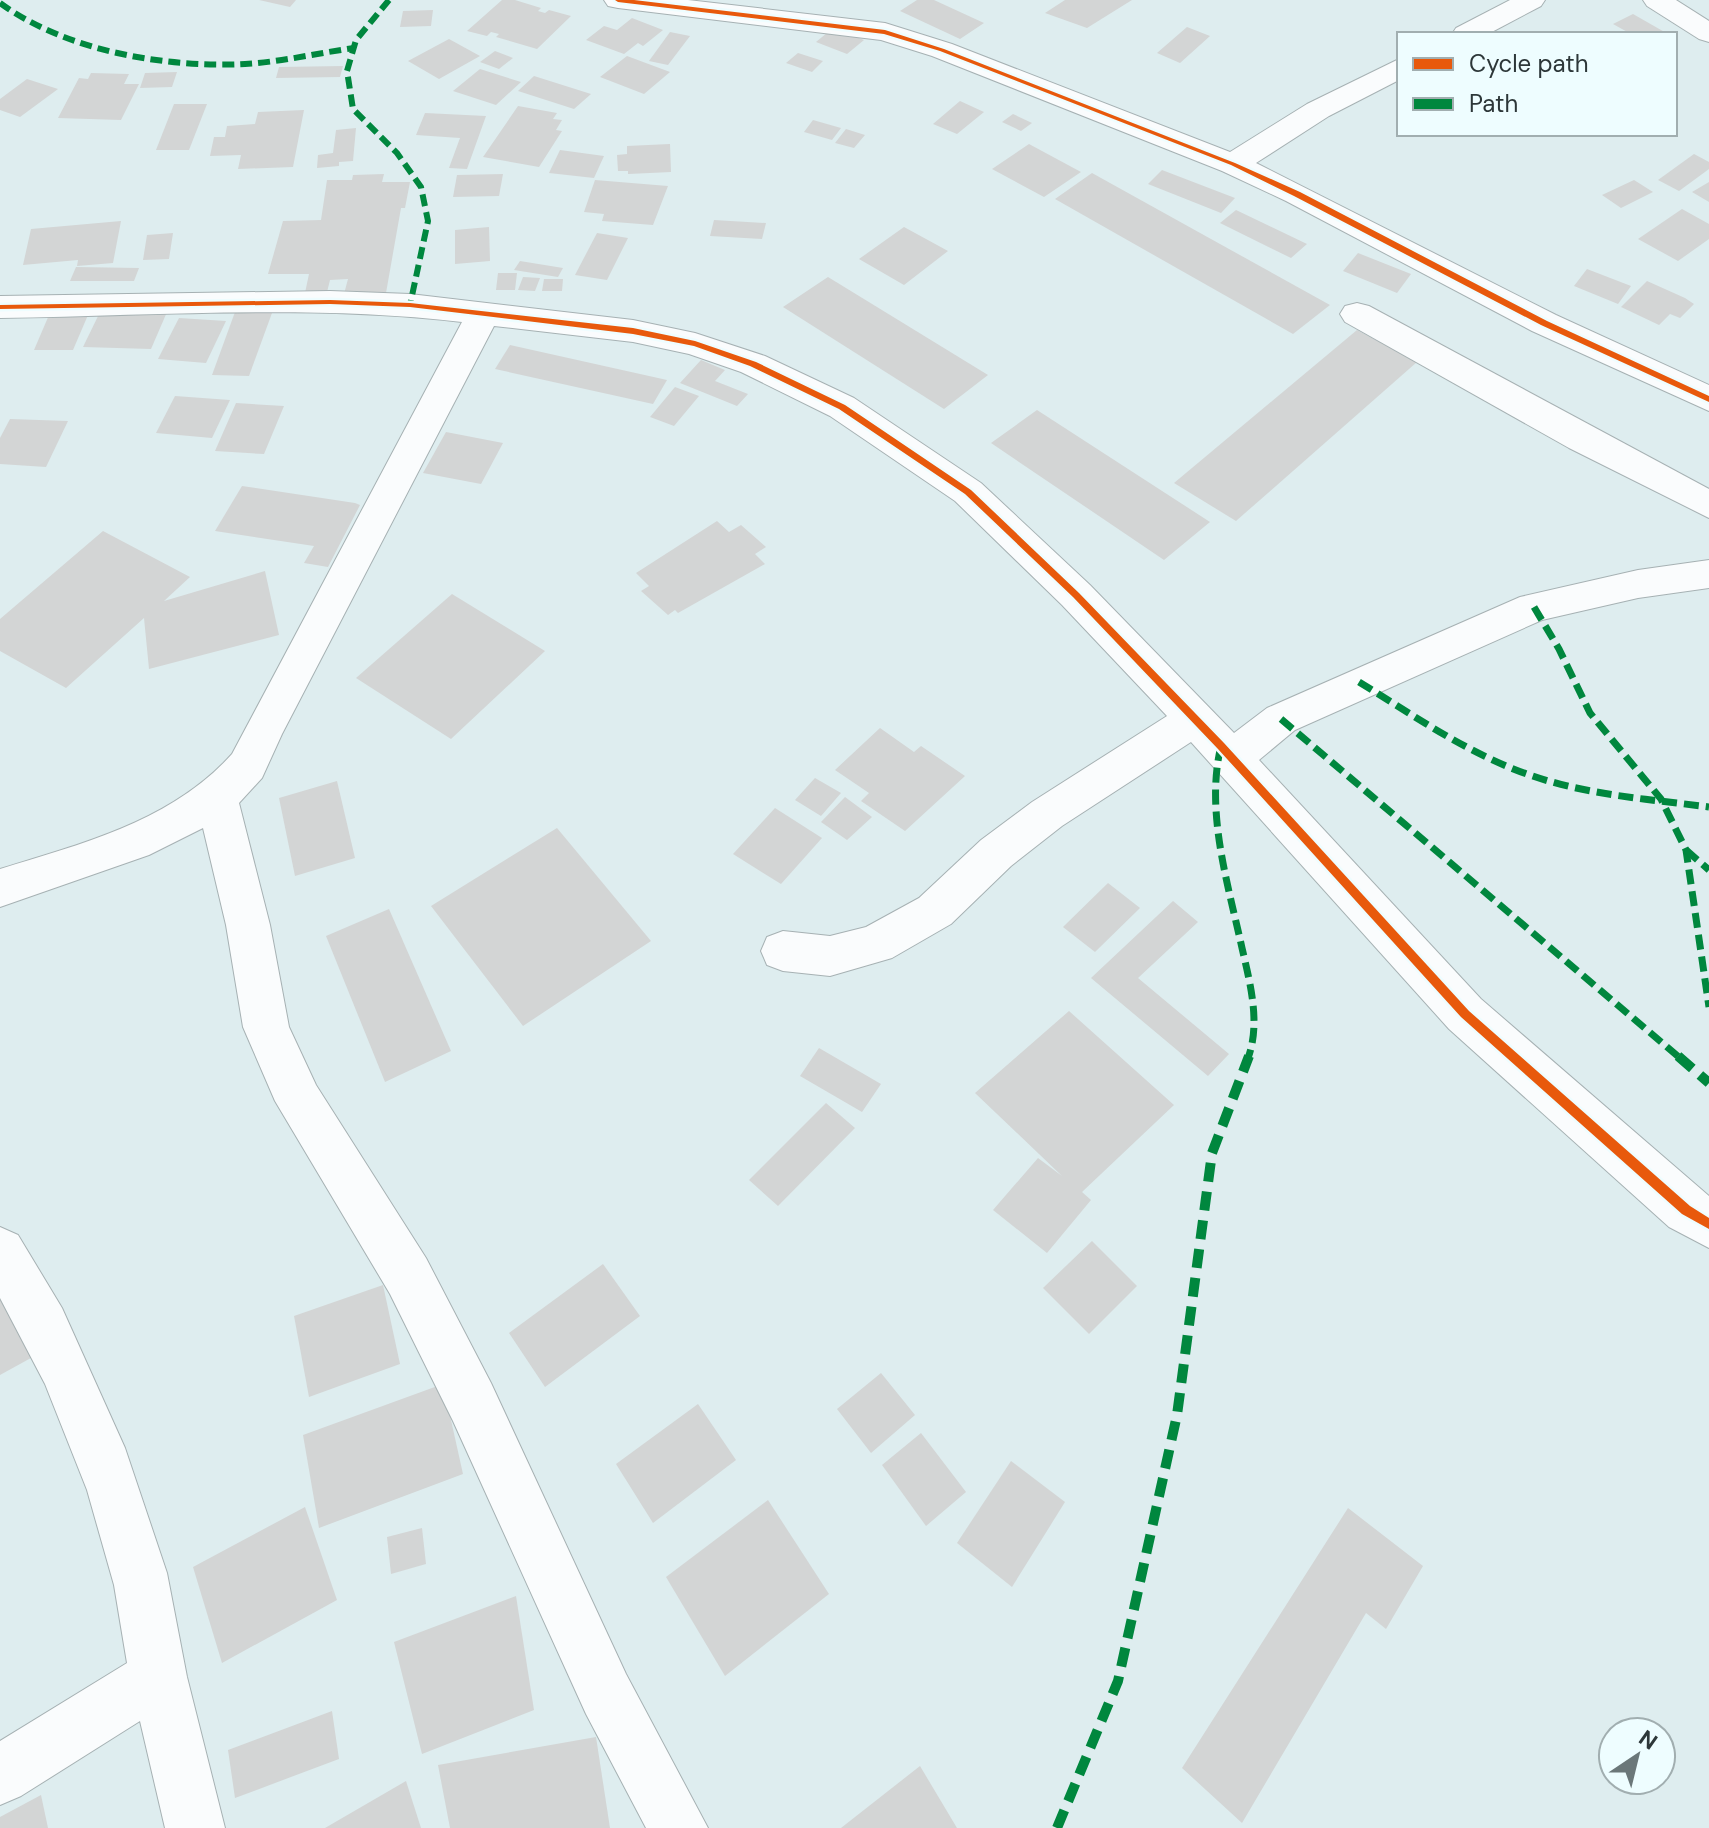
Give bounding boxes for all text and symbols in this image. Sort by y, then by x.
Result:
legend [1397,32,1677,136]
text: Cycle path [1469,48,1588,79]
text: Path [1469,88,1518,119]
north arrow [1597,1716,1677,1796]
text: N [1633,1724,1663,1757]

